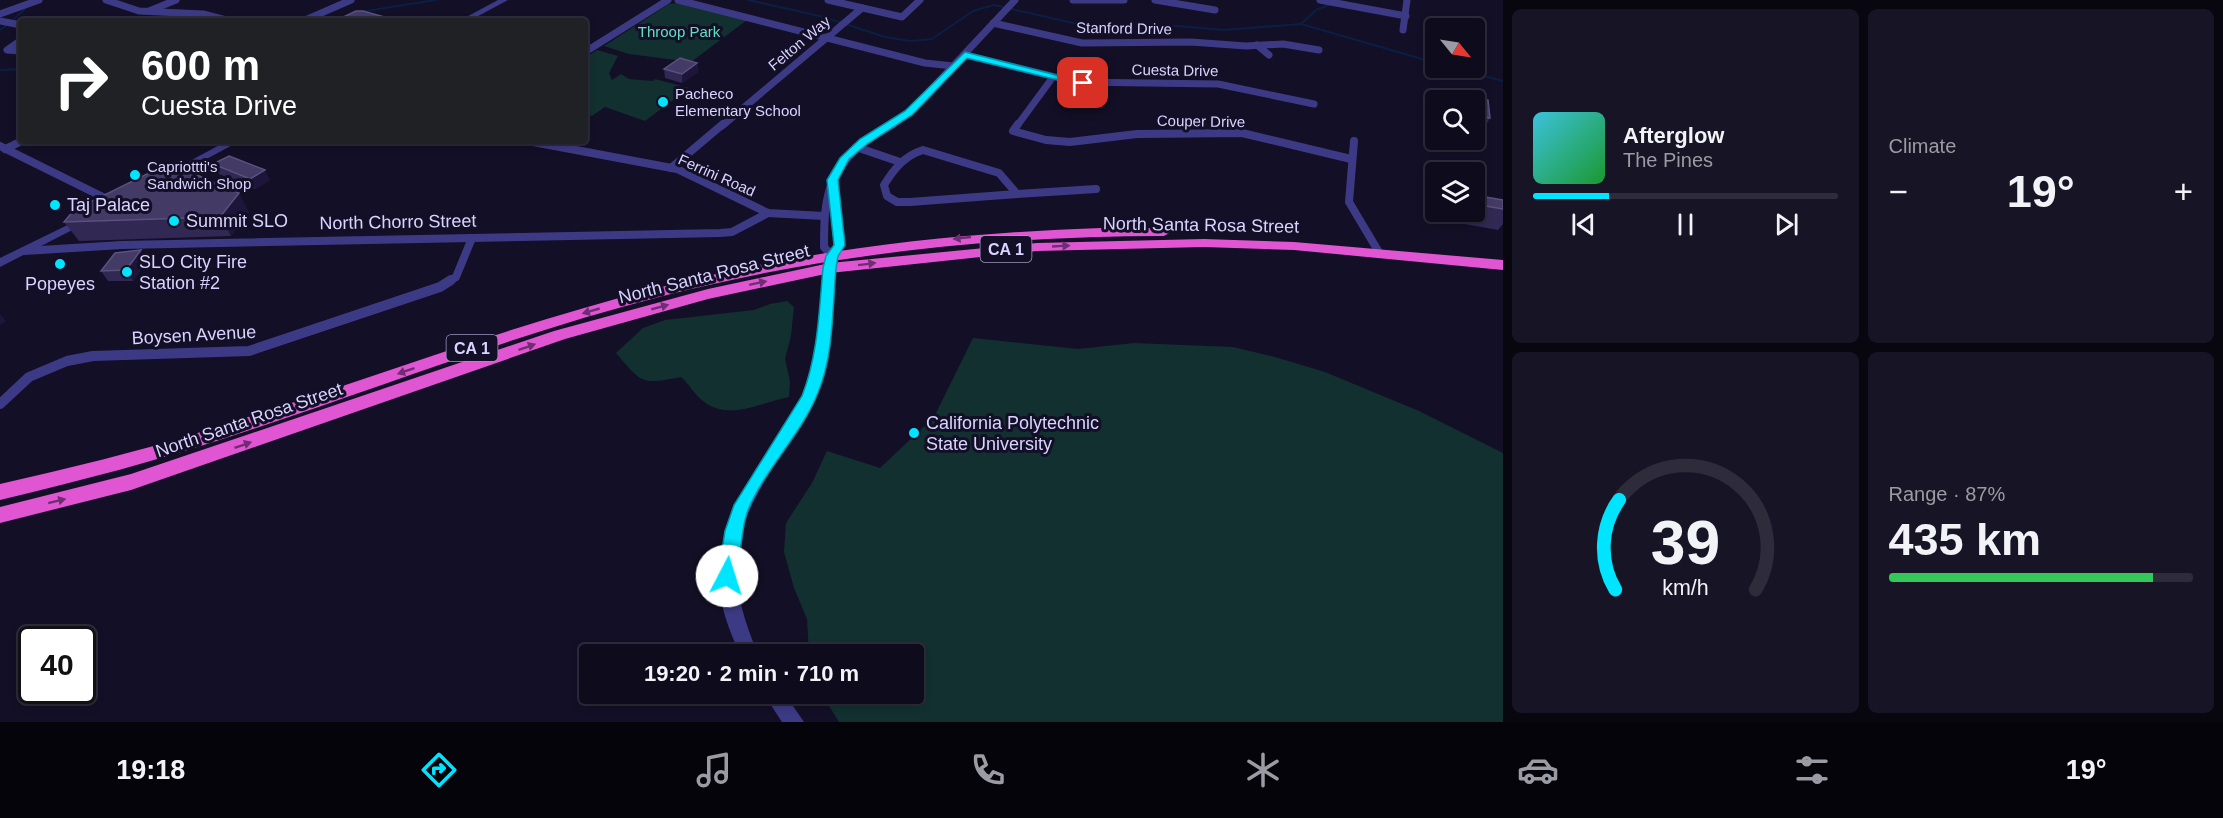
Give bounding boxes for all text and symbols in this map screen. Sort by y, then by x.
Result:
street label: Felton Way [765,12,834,74]
north arrow [1425,18,1485,78]
map controls [1425,18,1485,222]
street label: Stanford Drive [1076,19,1172,37]
park label: Throop Park [638,23,721,40]
icon: right [42,42,120,120]
text: 600 m [141,42,260,89]
pin [1057,57,1108,108]
street label: Cuesta Drive [1132,61,1218,79]
icon: arrive [1066,66,1099,99]
place label: Pacheco Elementary School [675,85,801,119]
button: search [1425,90,1485,150]
text: Cuesta Drive [141,91,297,121]
marker: Pacheco Elementary School [656,95,670,109]
street label: Couper Drive [1157,112,1245,130]
text: Afterglow [1623,123,1724,148]
text: Climate [1889,135,1956,157]
text: The Pines [1623,149,1713,171]
street label: Ferrini Road [676,150,758,200]
place label: Capriottti's Sandwich Shop [147,158,251,192]
button: layers [1425,162,1485,222]
text: 19° [2007,166,2075,217]
marker: Capriottti's Sandwich Shop [128,168,142,182]
text: − [1889,173,1908,210]
text: + [2174,173,2193,210]
place label: Taj Palace [67,195,150,215]
marker: Taj Palace [48,198,62,212]
icon: previous [1567,208,1600,241]
icon: pause [1669,208,1702,241]
icon: next [1770,208,1803,241]
place label: Summit SLO [186,211,288,231]
street label: North Chorro Street [319,211,477,233]
street label: North Santa Rosa Street [1103,213,1299,237]
marker: Summit SLO [167,214,181,228]
one-way arrow [952,233,971,243]
road number: CA 1 [980,236,1032,262]
street label: North Santa Rosa Street [616,241,812,307]
one-way arrow [1051,241,1070,250]
place label: SLO City Fire Station #2 [139,252,247,293]
marker: Popeyes [53,257,67,271]
one-way arrow [857,259,876,269]
marker: SLO City Fire Station #2 [120,265,134,279]
place label: Popeyes [25,274,95,294]
one-way arrow [749,278,768,288]
one-way arrow [651,302,669,312]
one-way arrow [582,307,600,316]
street label: Boysen Avenue [131,322,257,348]
road number: CA 1 [446,335,498,361]
one-way arrow [518,341,536,351]
one-way arrow [397,366,415,376]
street label: North Santa Rosa Street [153,379,345,461]
place label: California Polytechnic State University [926,413,1099,454]
marker: California Polytechnic State University [907,426,921,440]
one-way arrow [235,440,253,450]
text: Range · 87% [1889,483,2005,505]
one-way arrow [48,496,66,505]
text: 39 [1651,508,1720,577]
text: 435 km [1889,514,2041,565]
position arrow [695,544,759,608]
text: km/h [1662,576,1708,600]
speed limit sign: 40 [18,626,96,704]
text: 19:20 · 2 min · 710 m [644,661,859,686]
icon: directions [418,749,460,791]
icon: music [693,749,735,791]
icon: phone [967,749,1009,791]
icon: climate [1242,749,1284,791]
icon: car [1517,749,1559,791]
icon: filters [1791,749,1833,791]
text: 19:18 [116,755,185,785]
text: 19° [2066,755,2107,785]

